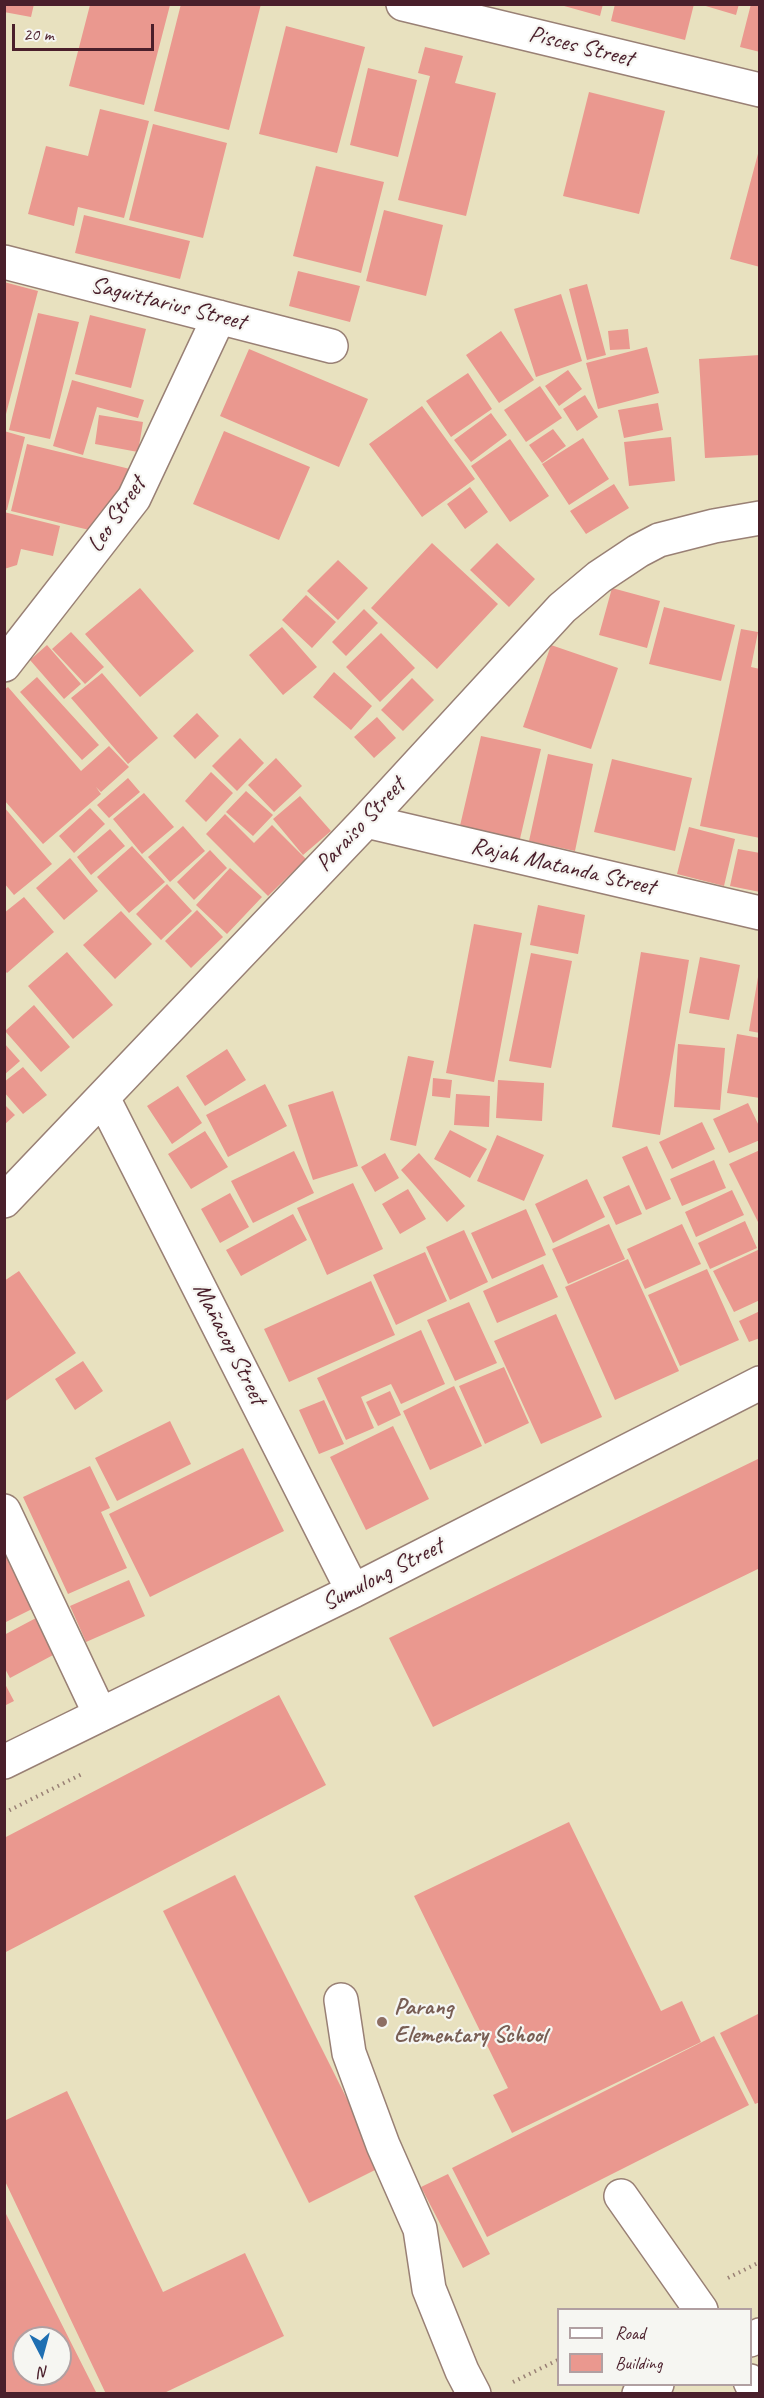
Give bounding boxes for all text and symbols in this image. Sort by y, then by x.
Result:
scale bar [15,12,158,50]
street label: Pisces Street [526,20,636,74]
text: 20 m [23,23,54,45]
street label: Saguittarius Street [88,271,248,337]
street label: Leo Street [81,472,153,558]
street label: Paraiso Street [310,772,412,878]
street label: Rajah Matanda Street [468,832,658,902]
street label: Mañacop Street [186,1278,272,1410]
street label: Sumulong Street [318,1532,448,1618]
place label: Parang Elementary School [394,1994,546,2050]
marker: Parang Elementary School [375,2015,389,2029]
legend [557,2308,752,2386]
text: Road [615,2322,645,2344]
north arrow [12,2326,72,2386]
text: Building [615,2352,662,2374]
text: N [38,2361,50,2382]

